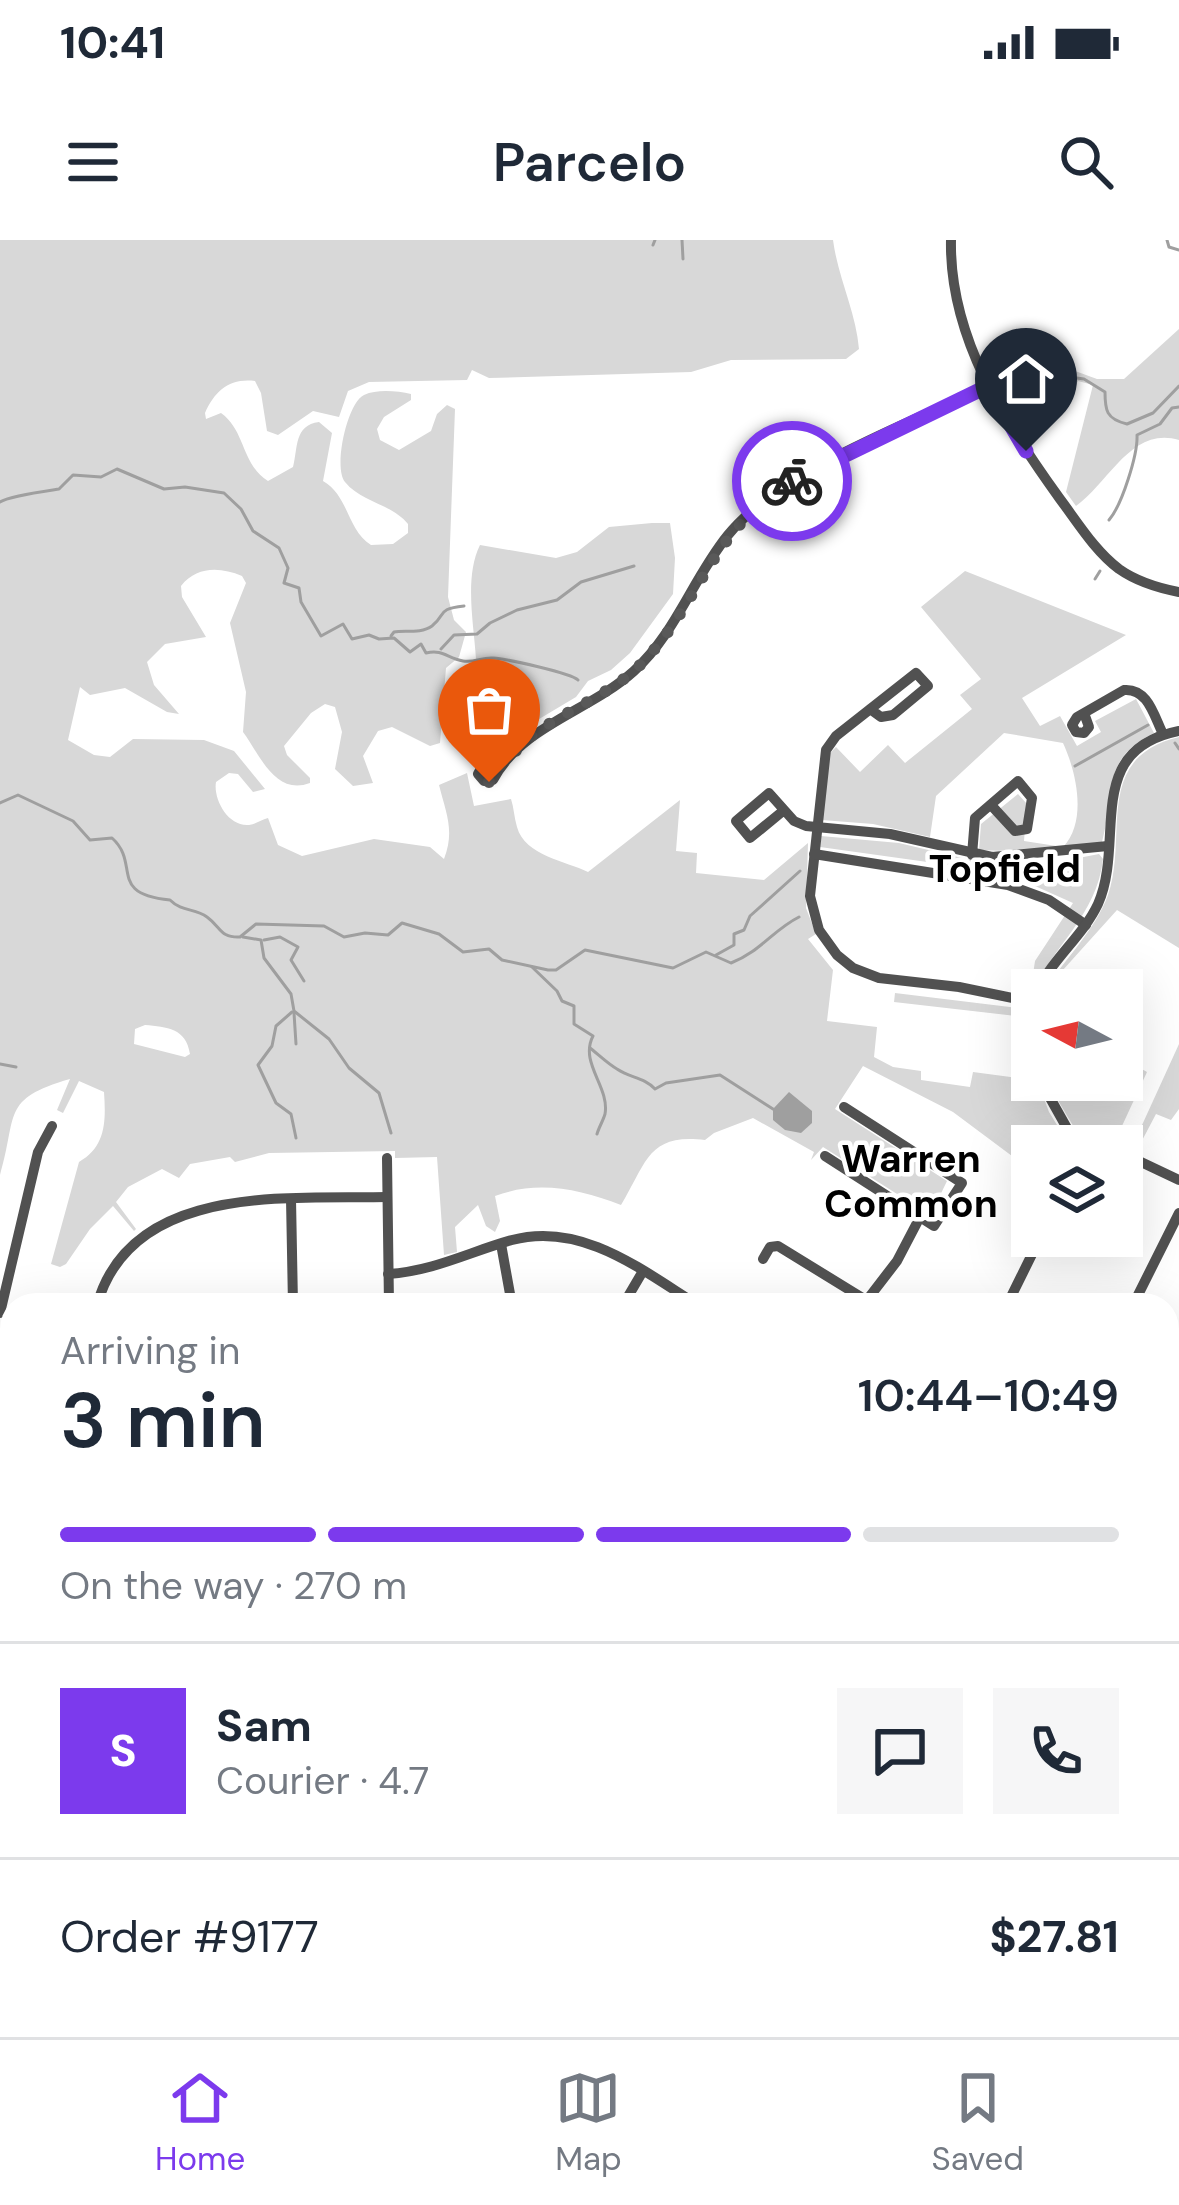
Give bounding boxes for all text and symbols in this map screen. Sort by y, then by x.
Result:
text: 10:41 [60,13,165,72]
text: Parcelo [493,127,686,198]
icon: menu [60,129,126,195]
icon: search [1053,129,1119,195]
pin [975,328,1077,451]
icon: home [993,346,1059,412]
courier [732,421,852,541]
icon: bike [759,448,825,514]
pin [438,659,540,782]
icon: bag [456,677,522,743]
district label: Topfield [929,843,1081,894]
north arrow [1011,969,1143,1101]
map controls [1011,969,1143,1257]
button: layers [1011,1125,1143,1257]
district label: Warren Common [824,1133,998,1229]
text: Arriving in [60,1325,240,1376]
text: 10:44–10:49 [858,1366,1119,1425]
text: 3 min [60,1370,266,1471]
text: On the way · 270 m [60,1560,407,1611]
button: chat [837,1688,963,1814]
button: phone [993,1688,1119,1814]
text: Sam [216,1696,312,1755]
text: S [109,1721,137,1780]
text: Courier · 4.7 [216,1755,429,1806]
text: Order #9177 [60,1907,319,1966]
text: $27.81 [989,1907,1119,1966]
tab: Home [155,2065,245,2180]
tab: Map [555,2065,622,2180]
tab: Saved [932,2065,1024,2180]

